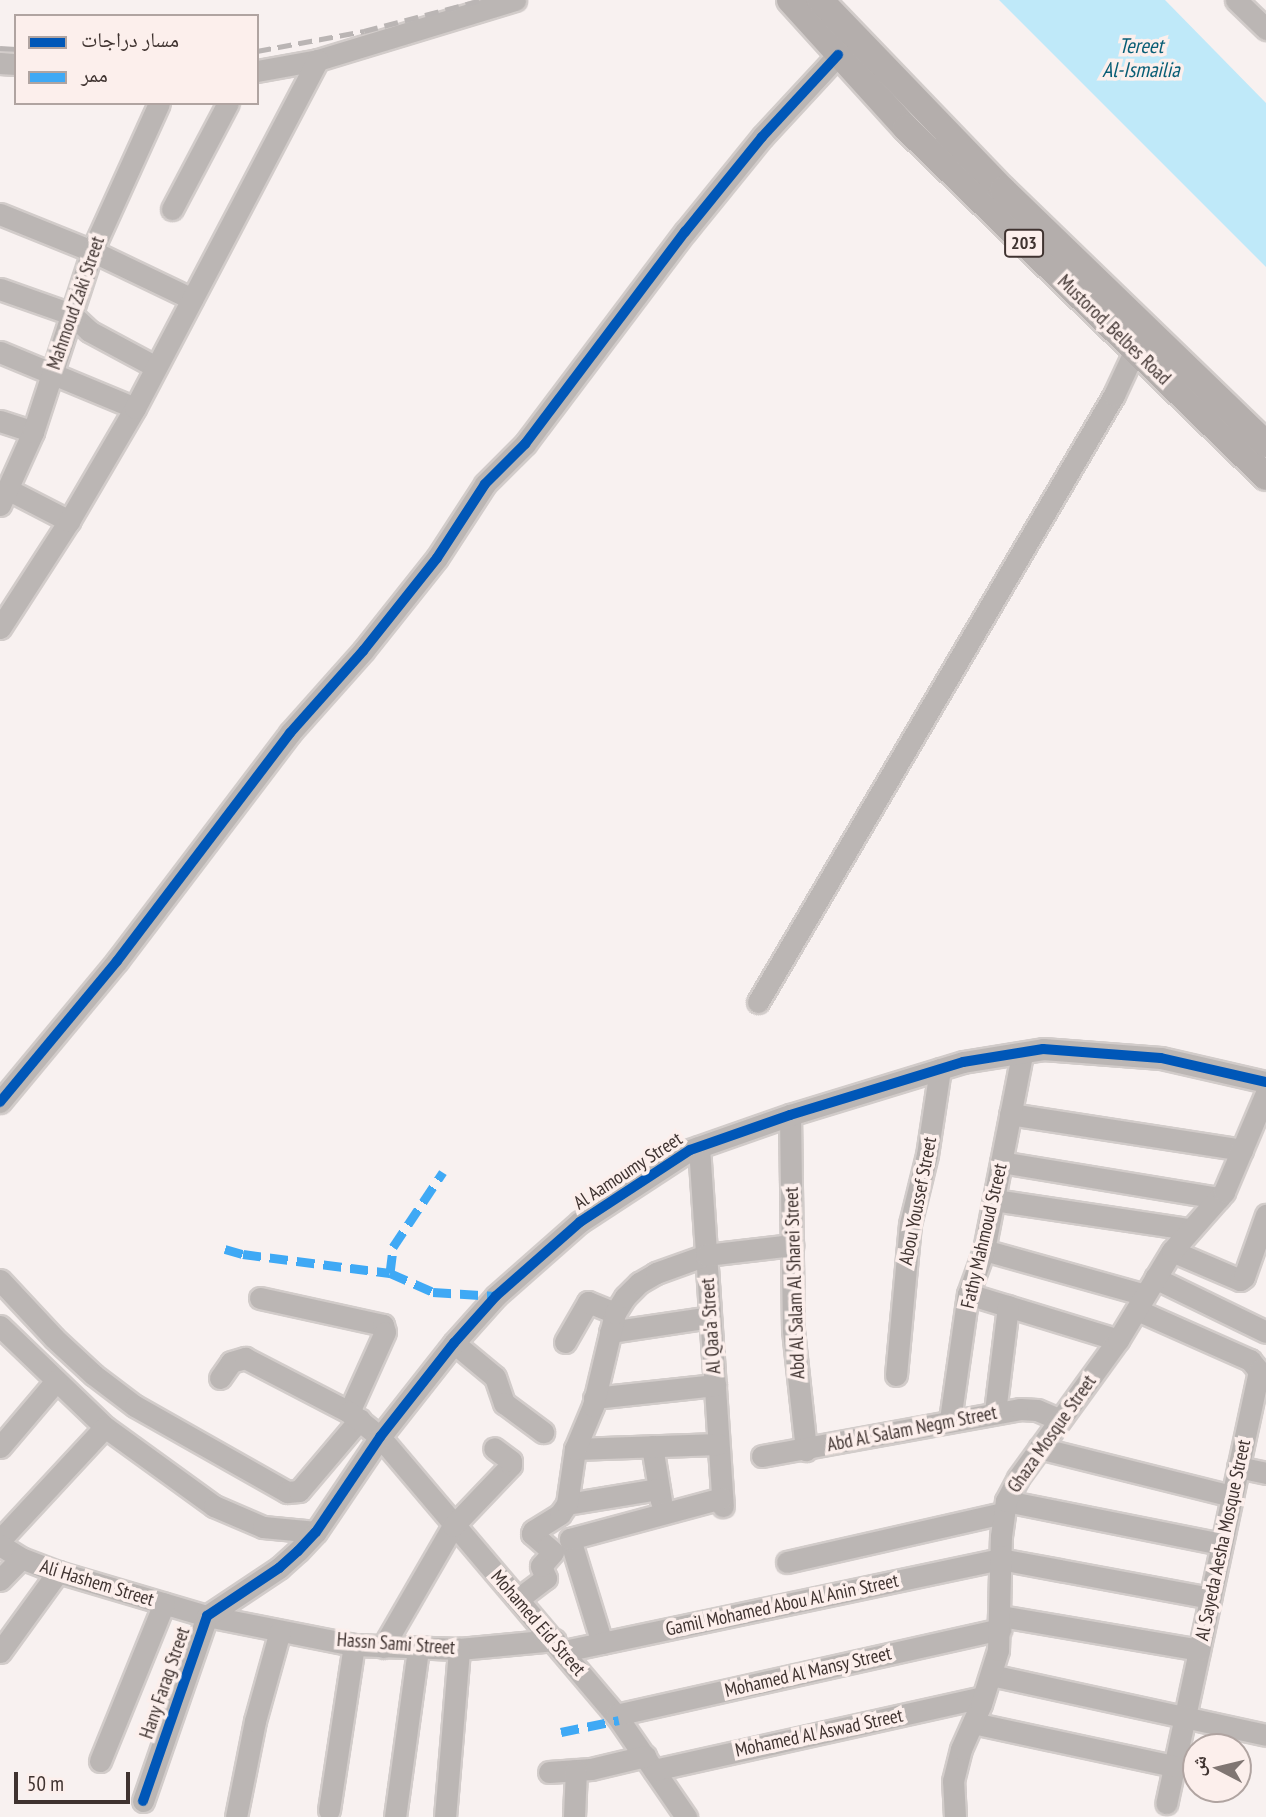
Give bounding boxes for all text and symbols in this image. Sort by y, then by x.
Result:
legend [14,14,259,105]
text: مسار دراجات [81,26,179,53]
water label: Tereet Al-Ismailia [1102,33,1180,83]
text: ممر [81,61,108,88]
road number: 203 [1003,229,1045,258]
street label: Mahmoud Zaki Street [42,233,110,373]
street label: Mustorod, Belbes Road [1052,270,1176,390]
street label: Al Aamoumy Street [569,1127,687,1215]
street label: Abou Youssef Street [894,1135,942,1267]
street label: Fathy Mahmoud Street [956,1161,1012,1311]
street label: Abd Al Salam Al Sharei Street [780,1186,810,1380]
street label: Al Qaa'a Street [696,1277,726,1375]
street label: Ghaza Mosque Street [1003,1371,1101,1497]
street label: Abd Al Salam Negm Street [825,1401,999,1457]
street label: Al Sayeda Aesha Mosque Street [1190,1437,1256,1643]
street label: Ali Hashem Street [37,1555,157,1611]
street label: Mohamed Eid Street [486,1565,590,1681]
street label: Gamil Mohamed Abou Al Anin Street [663,1569,901,1641]
street label: Hany Farag Street [135,1624,195,1742]
street label: Hassn Sami Street [336,1628,456,1660]
street label: Mohamed Al Mansy Street [722,1642,894,1702]
street label: Mohamed Al Aswad Street [733,1704,905,1762]
north arrow [1182,1733,1252,1803]
text: ش [1185,1754,1211,1777]
scale bar [18,1758,133,1802]
text: 50 m [27,1770,64,1797]

